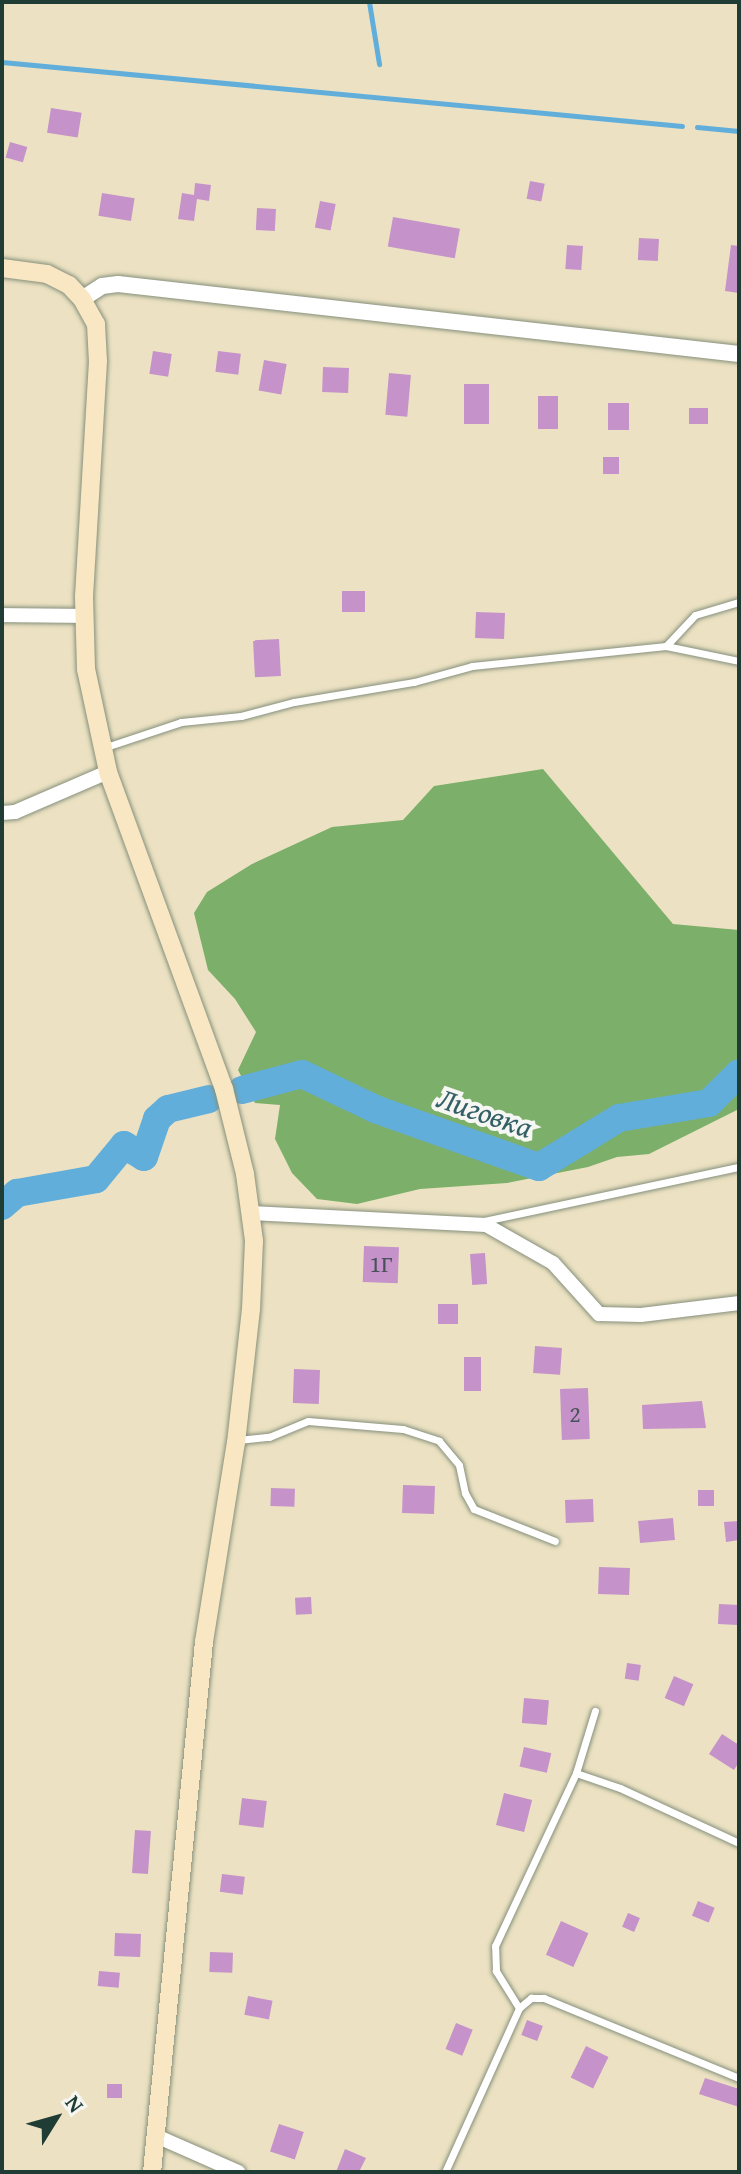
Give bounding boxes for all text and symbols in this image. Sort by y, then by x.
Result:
water label: Лиговка [433,1079,537,1145]
house number: 1Г [369,1250,393,1278]
house number: 2 [569,1400,581,1428]
north arrow [16,2078,96,2158]
text: N [58,2088,92,2119]

